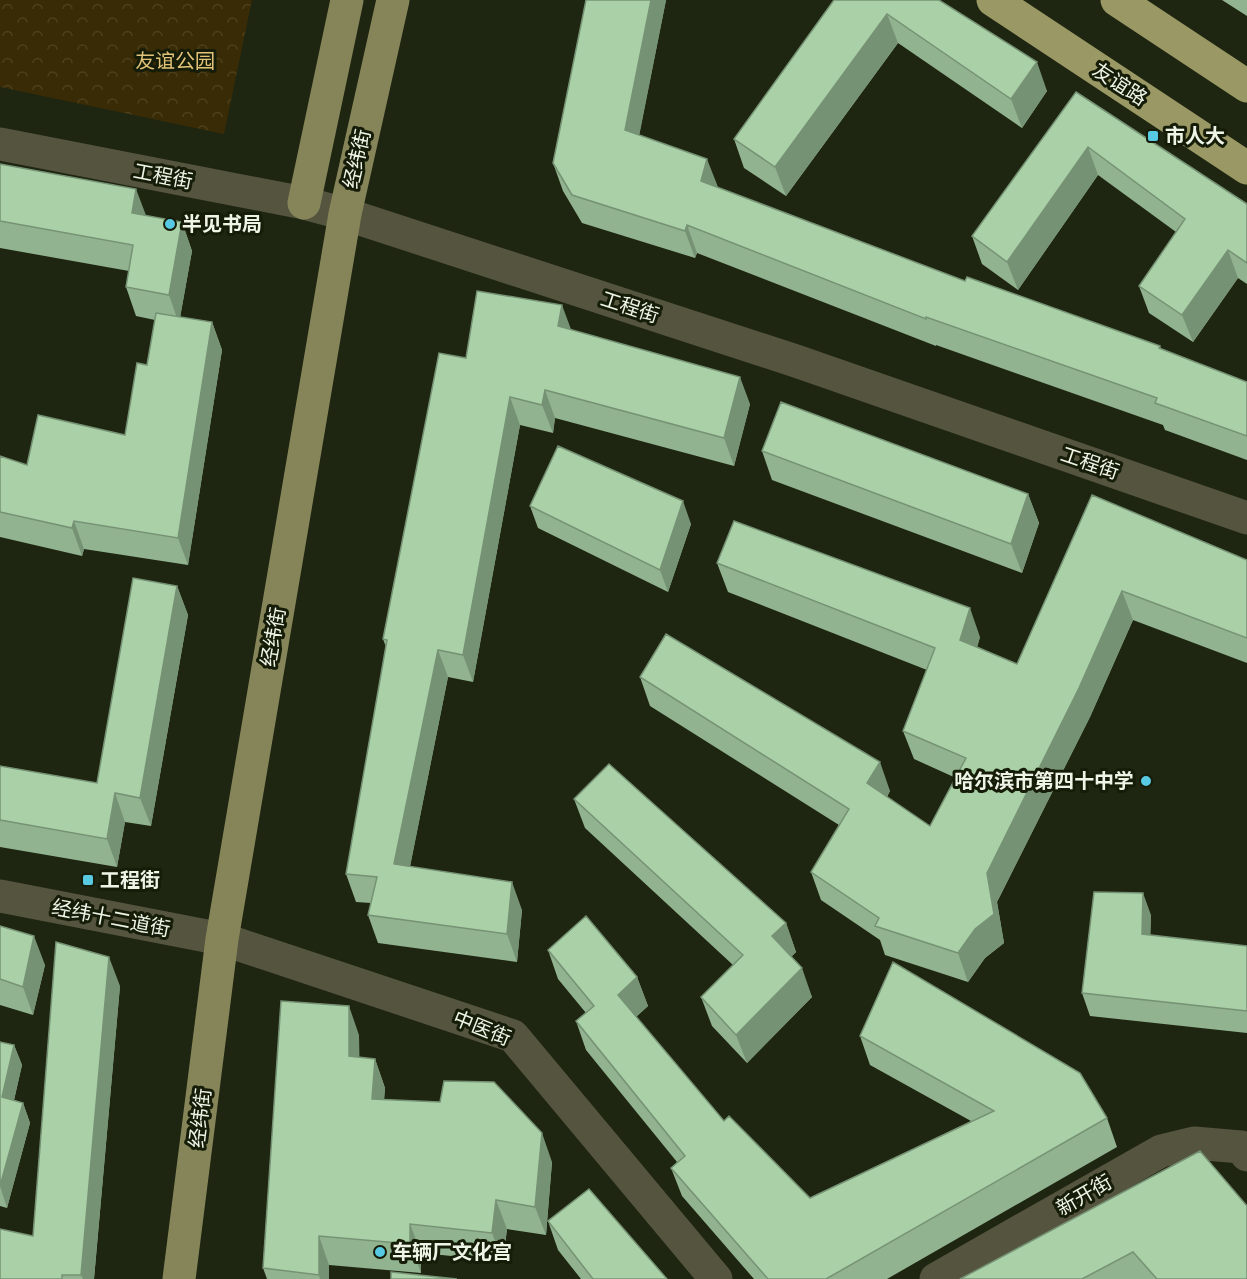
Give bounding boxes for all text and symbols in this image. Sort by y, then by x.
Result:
park label: 友谊公园 [135,48,215,74]
street label: 友谊路 [1088,57,1152,111]
place label: 市人大 [1165,123,1225,149]
street label: 经纬街 [338,127,376,191]
marker: 市人大 [1146,129,1160,143]
street label: 工程街 [131,158,195,194]
place label: 半见书局 [182,211,262,237]
marker: 半见书局 [163,217,177,231]
street label: 工程街 [597,285,663,329]
street label: 工程街 [1057,441,1123,485]
street label: 经纬街 [255,605,291,669]
place label: 哈尔滨市第四十中学 [954,768,1134,794]
marker: 哈尔滨市第四十中学 [1139,774,1153,788]
place label: 工程街 [100,867,160,893]
marker: 工程街 [81,873,95,887]
street label: 经纬十二道街 [50,894,172,942]
street label: 中医街 [449,1005,515,1051]
street label: 经纬街 [183,1087,217,1149]
street label: 新开街 [1052,1169,1116,1221]
place label: 车辆厂文化宫 [392,1239,512,1265]
marker: 车辆厂文化宫 [373,1245,387,1259]

